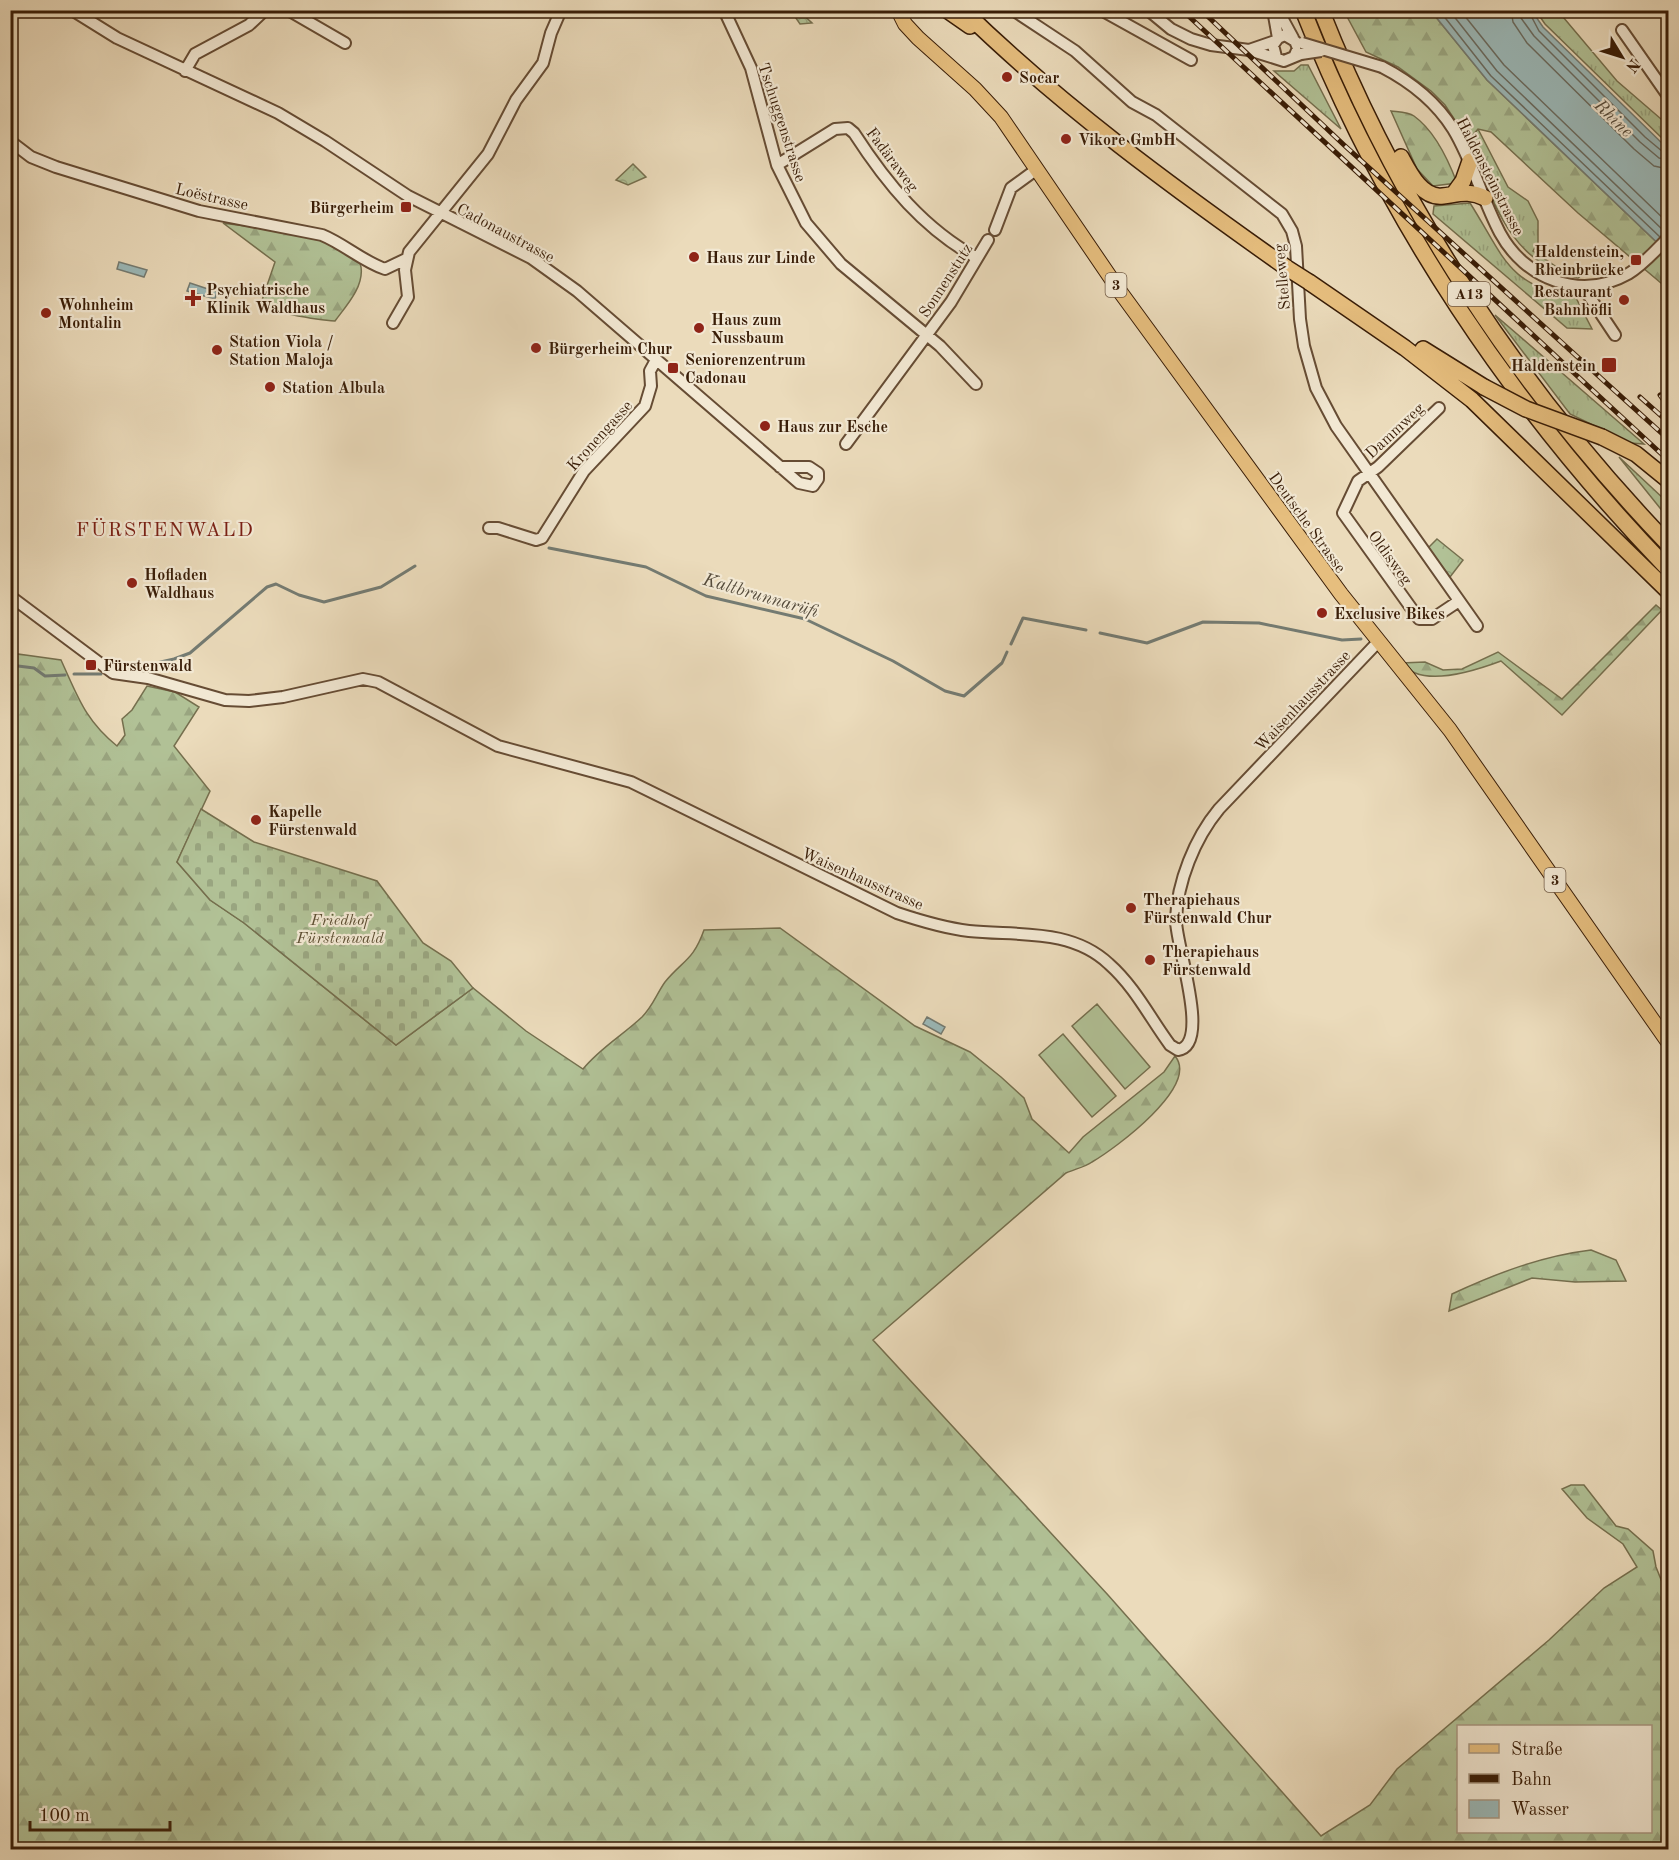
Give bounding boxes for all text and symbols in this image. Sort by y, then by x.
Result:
north arrow [1592,27,1652,87]
text: N [1622,55,1642,75]
street label: Tschuggenstrasse [754,61,808,184]
marker: Socar [1000,70,1014,84]
place label: Socar [1019,71,1060,87]
water label: Rhine [1590,96,1636,141]
street label: Haldensteinstrasse [1453,115,1526,239]
street label: Fadäraweg [862,125,921,196]
marker: Vikore GmbH [1059,132,1073,146]
place label: Vikore GmbH [1078,133,1176,149]
street label: Loëstrasse [174,182,250,214]
marker: Bürgerheim [399,200,413,214]
place label: Bürgerheim [309,201,394,217]
street label: Cadonaustrasse [454,201,557,266]
street label: Sonnenstutz [917,241,976,321]
street label: Stelleweg [1272,243,1294,311]
place label: Haldenstein, Rheinbrücke [1534,245,1624,279]
marker: Haus zur Linde [687,250,701,264]
place label: Haus zur Linde [706,251,816,267]
marker: Haldenstein, Rheinbrücke [1629,253,1643,267]
road number: 3 [1106,273,1126,297]
road number: A13 [1448,282,1490,306]
place label: Psychiatrische Klinik Waldhaus [206,283,325,317]
place label: Restaurant Bahnhöfli [1533,285,1612,319]
marker: Psychiatrische Klinik Waldhaus [184,289,202,307]
marker: Restaurant Bahnhöfli [1617,293,1631,307]
place label: Wohnheim Montalin [58,298,134,332]
marker: Wohnheim Montalin [39,306,53,320]
place label: Haus zum Nussbaum [711,313,784,347]
marker: Haus zum Nussbaum [692,321,706,335]
place label: Station Viola / Station Maloja [229,335,334,369]
marker: Bürgerheim Chur [529,341,543,355]
place label: Bürgerheim Chur [548,342,672,358]
marker: Station Viola / Station Maloja [210,343,224,357]
place label: Seniorenzentrum Cadonau [685,353,806,387]
marker: Haldenstein [1600,356,1618,374]
place label: Haldenstein [1511,359,1596,375]
marker: Seniorenzentrum Cadonau [666,361,680,375]
marker: Station Albula [263,380,277,394]
place label: Station Albula [282,381,385,397]
street label: Kronengasse [565,398,636,475]
street label: Dammweg [1363,400,1428,462]
marker: Haus zur Esche [758,419,772,433]
place label: Haus zur Esche [777,420,888,436]
street label: Deutsche Strasse [1265,470,1348,576]
district label: FÜRSTENWALD [76,518,254,541]
street label: Oldisweg [1364,528,1415,589]
place label: Hofladen Waldhaus [144,568,214,602]
water label: Kaltbrunnarüfi [700,571,821,621]
marker: Hofladen Waldhaus [125,576,139,590]
marker: Exclusive Bikes [1315,606,1329,620]
place label: Exclusive Bikes [1334,607,1445,623]
street label: Waisenhausstrasse [1253,648,1354,755]
marker: Fürstenwald [84,658,98,672]
place label: Fürstenwald [103,659,192,675]
place label: Kapelle Fürstenwald [268,805,357,839]
marker: Kapelle Fürstenwald [249,813,263,827]
street label: Waisenhausstrasse [799,846,925,914]
road number: 3 [1544,868,1566,892]
place label: Therapiehaus Fürstenwald Chur [1143,893,1272,927]
marker: Therapiehaus Fürstenwald Chur [1124,901,1138,915]
park label: Friedhof Fürstenwald [295,913,384,947]
place label: Therapiehaus Fürstenwald [1162,945,1259,979]
marker: Therapiehaus Fürstenwald [1143,953,1157,967]
legend [1457,1725,1652,1833]
text: Straße [1511,1741,1562,1759]
text: Bahn [1511,1771,1552,1789]
scale bar [30,1794,170,1832]
text: Wasser [1511,1801,1570,1819]
text: 100 m [39,1807,90,1825]

